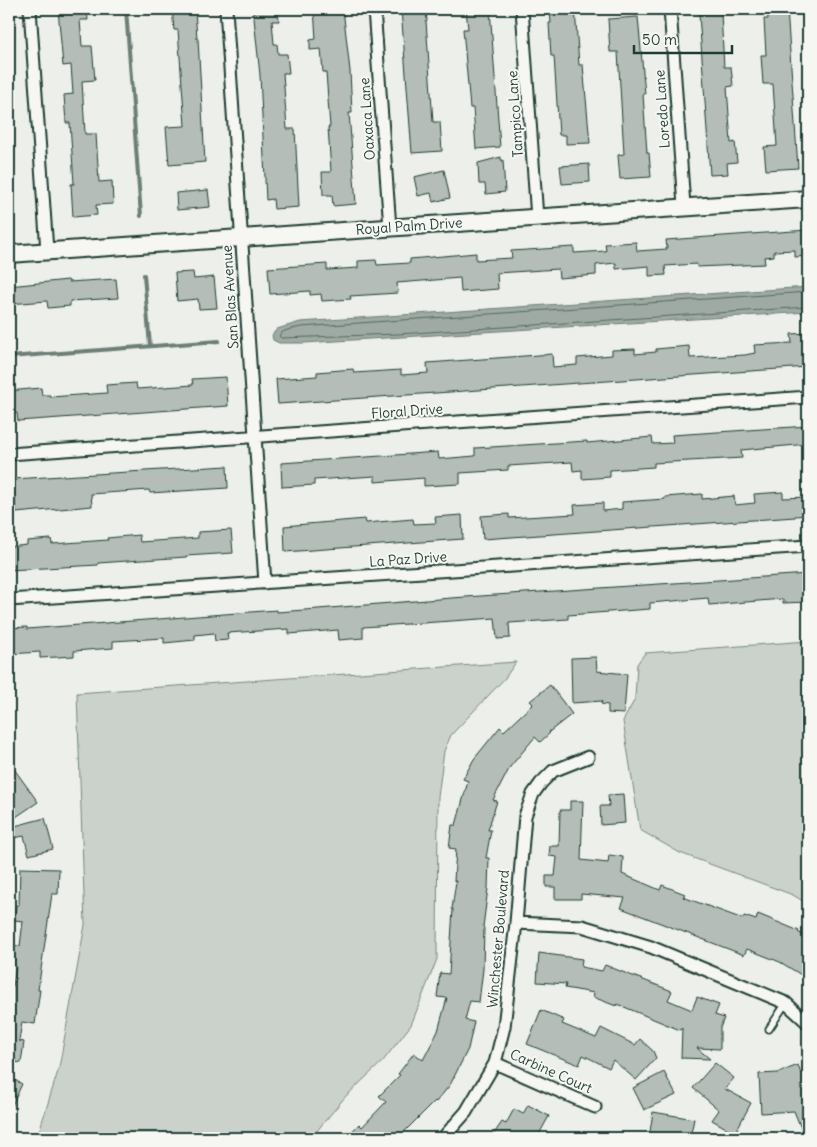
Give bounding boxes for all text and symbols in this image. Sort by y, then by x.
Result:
scale bar [634,22,732,54]
text: 50 m [642,30,677,49]
street label: Loredo Lane [650,69,674,149]
street label: Tampico Lane [503,70,527,158]
street label: Oaxaca Lane [355,77,379,161]
street label: Royal Palm Drive [355,213,463,239]
street label: San Blas Avenue [217,244,243,350]
street label: Floral Drive [370,400,444,422]
street label: La Paz Drive [368,547,448,571]
street label: Winchester Boulevard [483,869,513,1009]
street label: Carbine Court [507,1045,595,1097]

